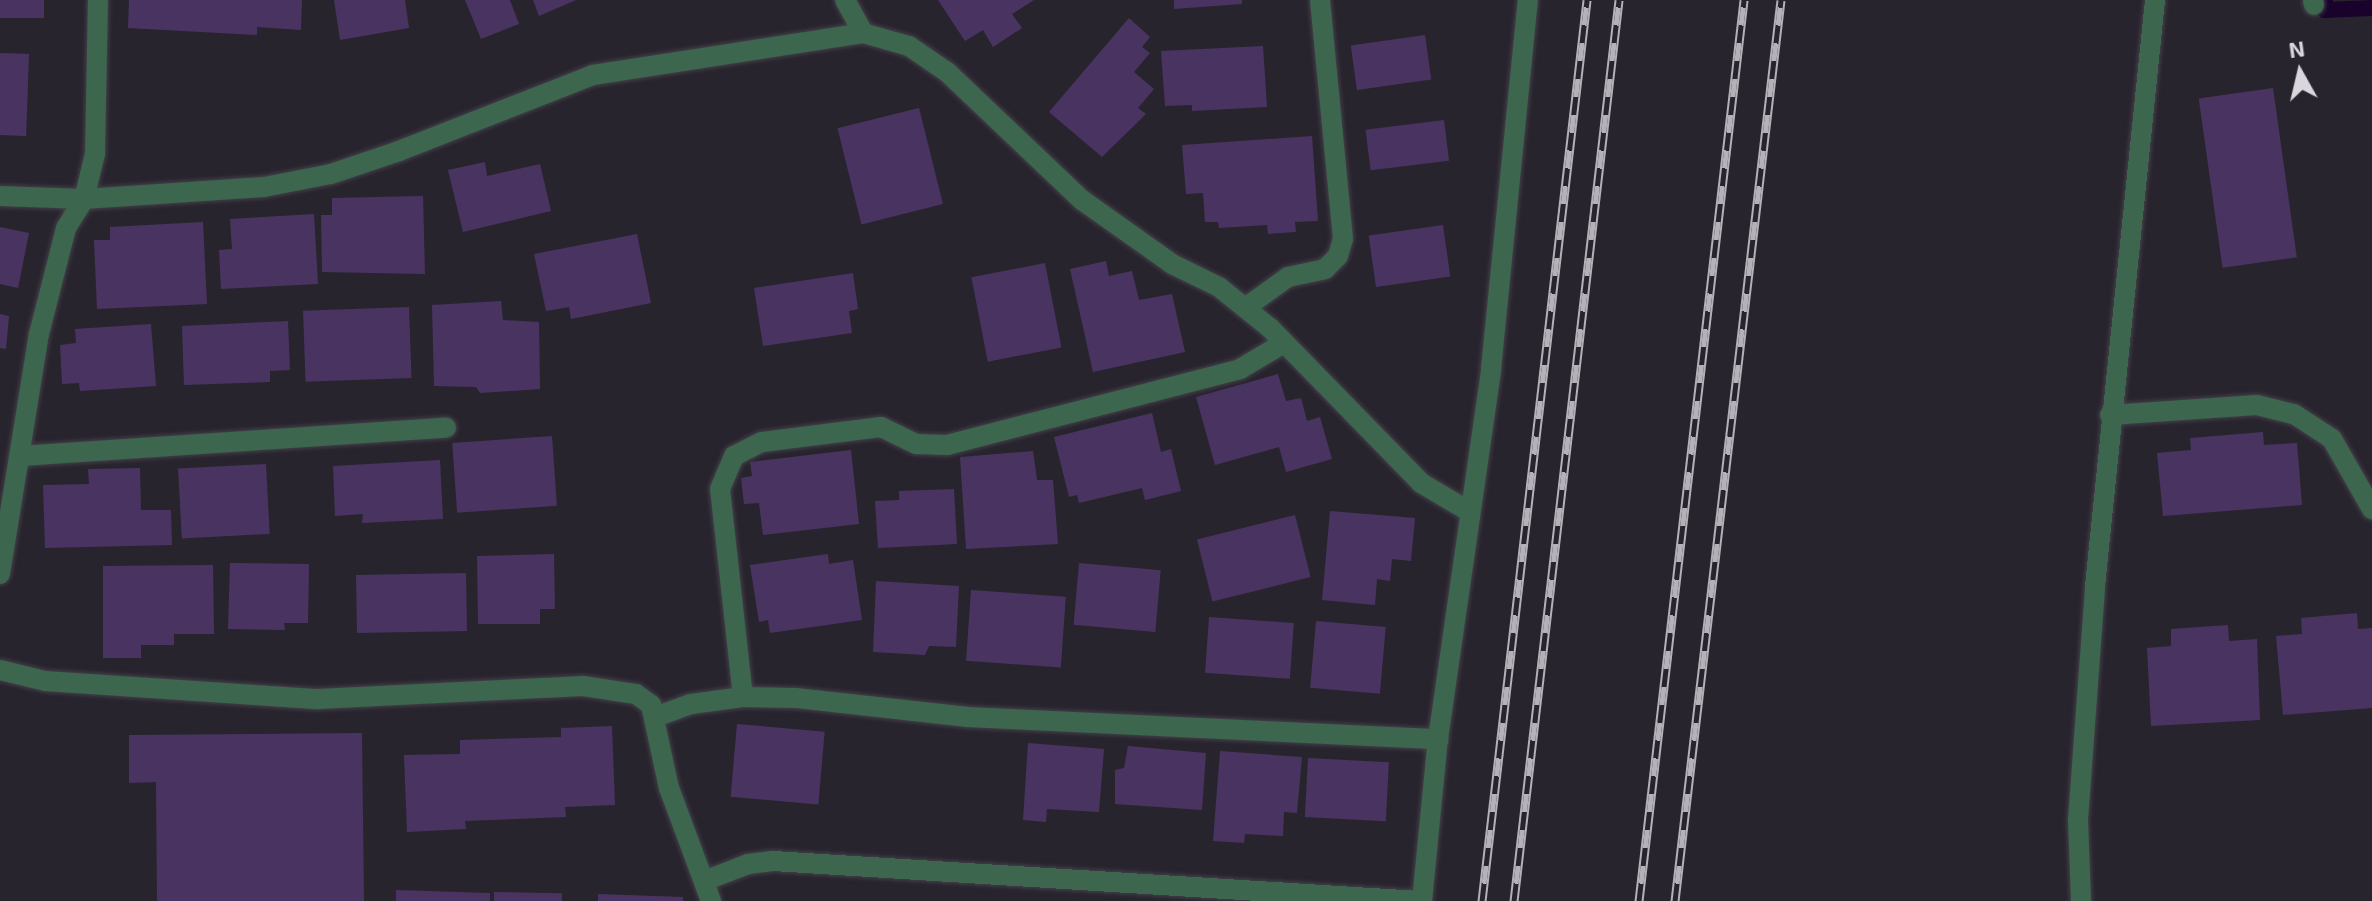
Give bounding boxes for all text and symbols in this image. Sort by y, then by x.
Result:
north arrow [2260,32,2340,112]
text: N [2287,34,2306,62]

